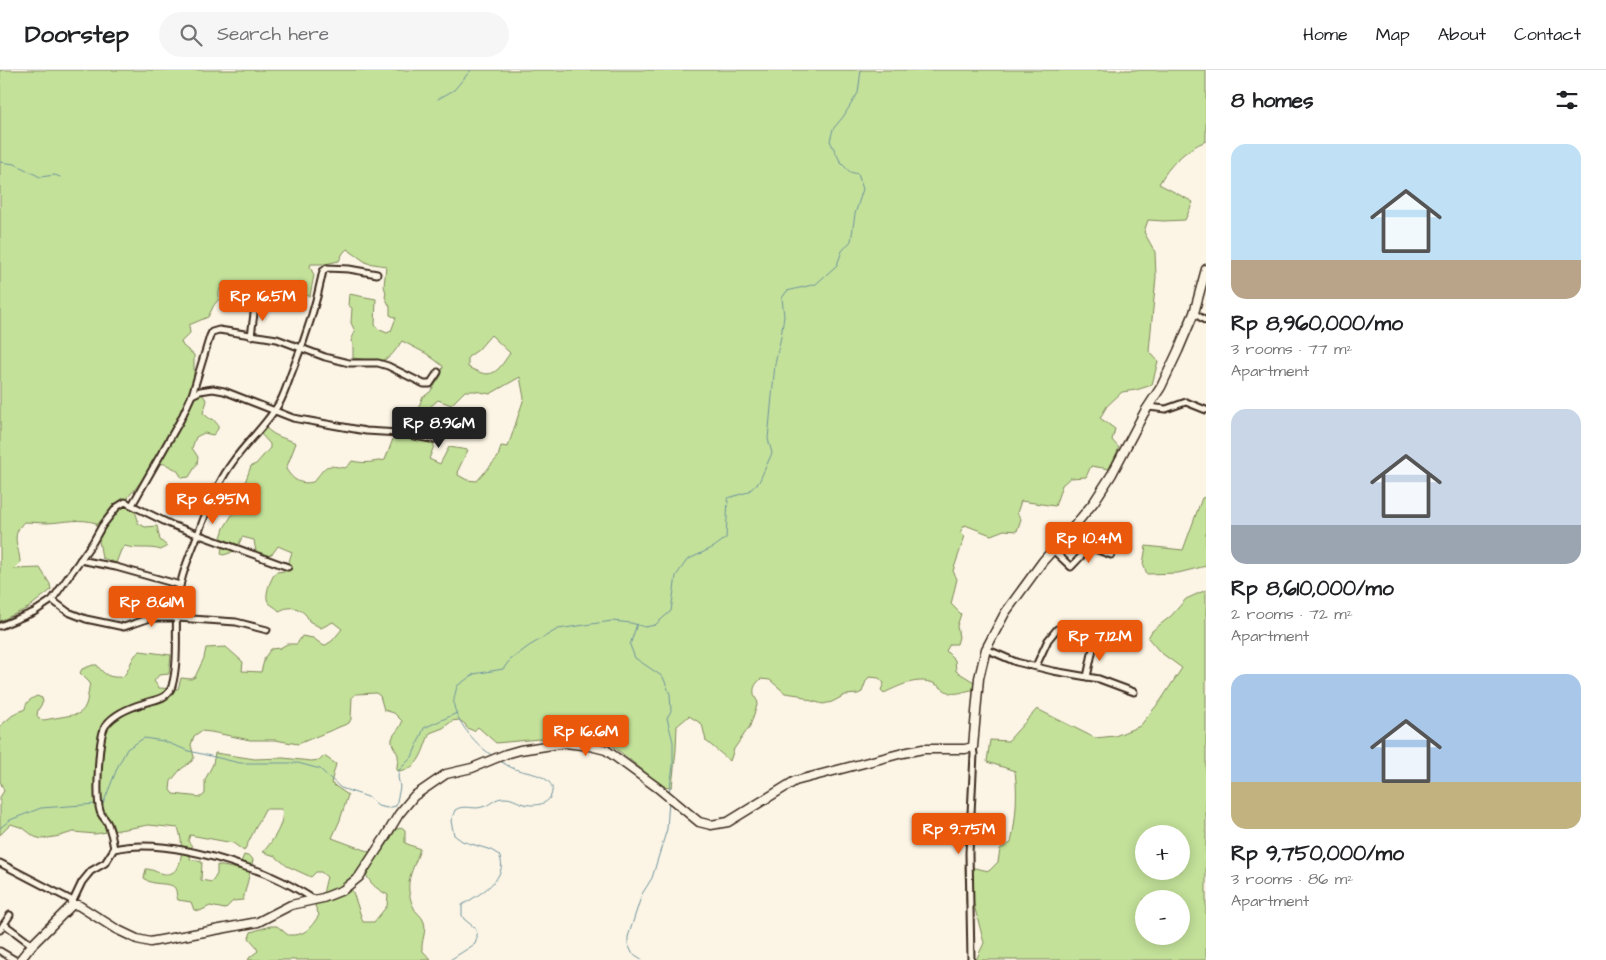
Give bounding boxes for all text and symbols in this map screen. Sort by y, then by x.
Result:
search box [159,12,509,57]
text: Doorstep [25,18,129,52]
icon: search [177,21,205,49]
text: Search here [217,21,329,48]
text: Home [1303,22,1348,47]
text: Map [1376,22,1410,47]
text: About [1438,22,1486,47]
text: Contact [1514,22,1581,47]
text: 8 homes [1231,86,1313,115]
icon: filters [1553,86,1581,114]
icon: home [1361,176,1451,266]
pin: Rp 16.5M [211,280,315,322]
text: Rp 16.5M [230,285,296,307]
text: Rp 8,960,000/mo [1231,309,1403,338]
text: 3 rooms · 77 m² [1231,338,1352,360]
text: Apartment [1231,360,1309,382]
pin: Rp 8.96M [387,406,491,449]
text: Rp 8.96M [403,412,475,434]
icon: home [1361,441,1451,531]
pin: Rp 6.95M [161,482,265,525]
text: Rp 6.95M [177,488,249,510]
pin: Rp 10.4M [1037,522,1141,564]
text: Rp 10.4M [1056,527,1122,549]
text: Rp 8,610,000/mo [1231,574,1394,603]
pin: Rp 8.61M [100,586,204,628]
text: Rp 8.61M [120,591,184,613]
text: 2 rooms · 72 m² [1231,603,1353,625]
pin: Rp 7.12M [1048,620,1152,662]
text: Rp 7.12M [1068,625,1132,647]
text: Apartment [1231,625,1309,647]
icon: home [1361,706,1451,796]
pin: Rp 16.6M [534,714,638,757]
text: Rp 16.6M [554,720,618,742]
pin: Rp 9.75M [907,812,1011,855]
text: Rp 9.75M [923,818,995,840]
map controls [1135,825,1190,945]
button: + [1135,825,1190,880]
text: Rp 9,750,000/mo [1231,839,1404,868]
text: 3 rooms · 86 m² [1231,868,1353,890]
button: − [1135,890,1190,945]
text: Apartment [1231,890,1309,912]

